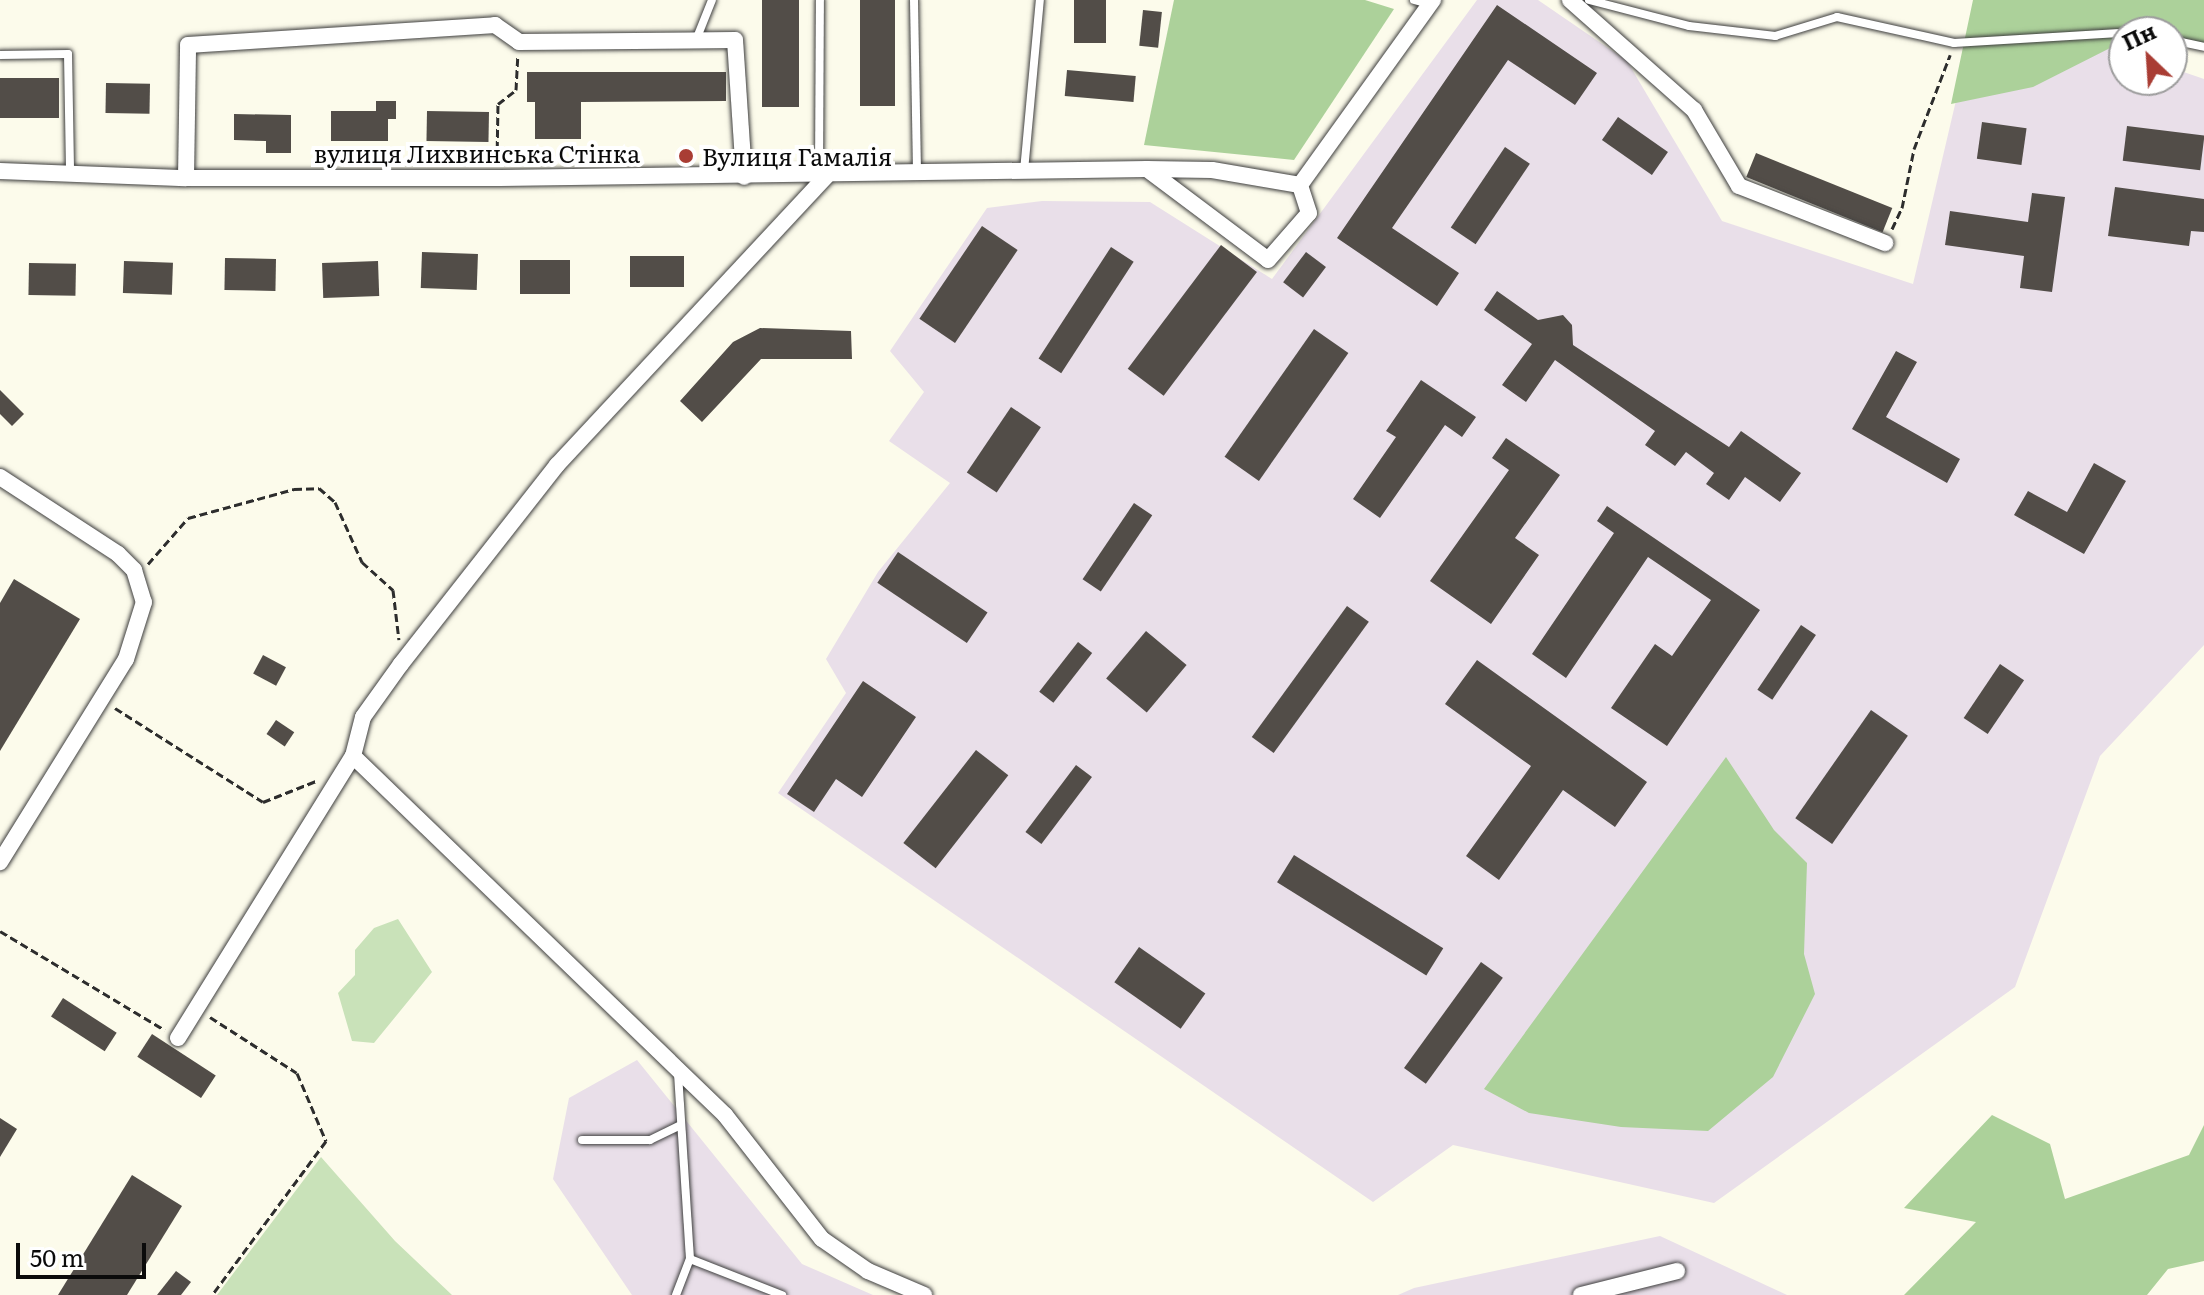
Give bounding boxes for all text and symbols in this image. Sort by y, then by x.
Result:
text: Пн [2116,13,2161,58]
north arrow [2108,16,2188,96]
street label: вулиця Лихвинська Стінка [314,139,640,167]
place label: Вулиця Гамалія [702,142,892,170]
marker: Вулиця Гамалія [677,147,695,165]
scale bar [20,1227,150,1277]
text: 50 m [30,1239,84,1274]

